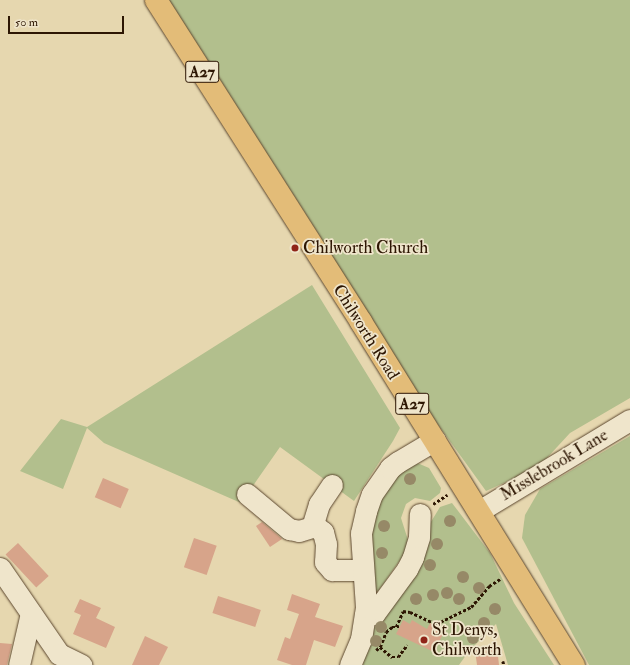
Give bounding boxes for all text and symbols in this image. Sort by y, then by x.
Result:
scale bar [10,8,126,34]
text: 50 m [15,15,38,30]
road number: A27 [185,58,219,86]
place label: Chilworth Church [303,238,428,258]
marker: Chilworth Church [290,243,300,253]
street label: Chilworth Road [329,281,403,383]
road number: A27 [395,390,429,418]
street label: Misslebrook Lane [497,425,611,505]
place label: St Denys, Chilworth [432,620,501,660]
marker: St Denys, Chilworth [419,635,429,645]

